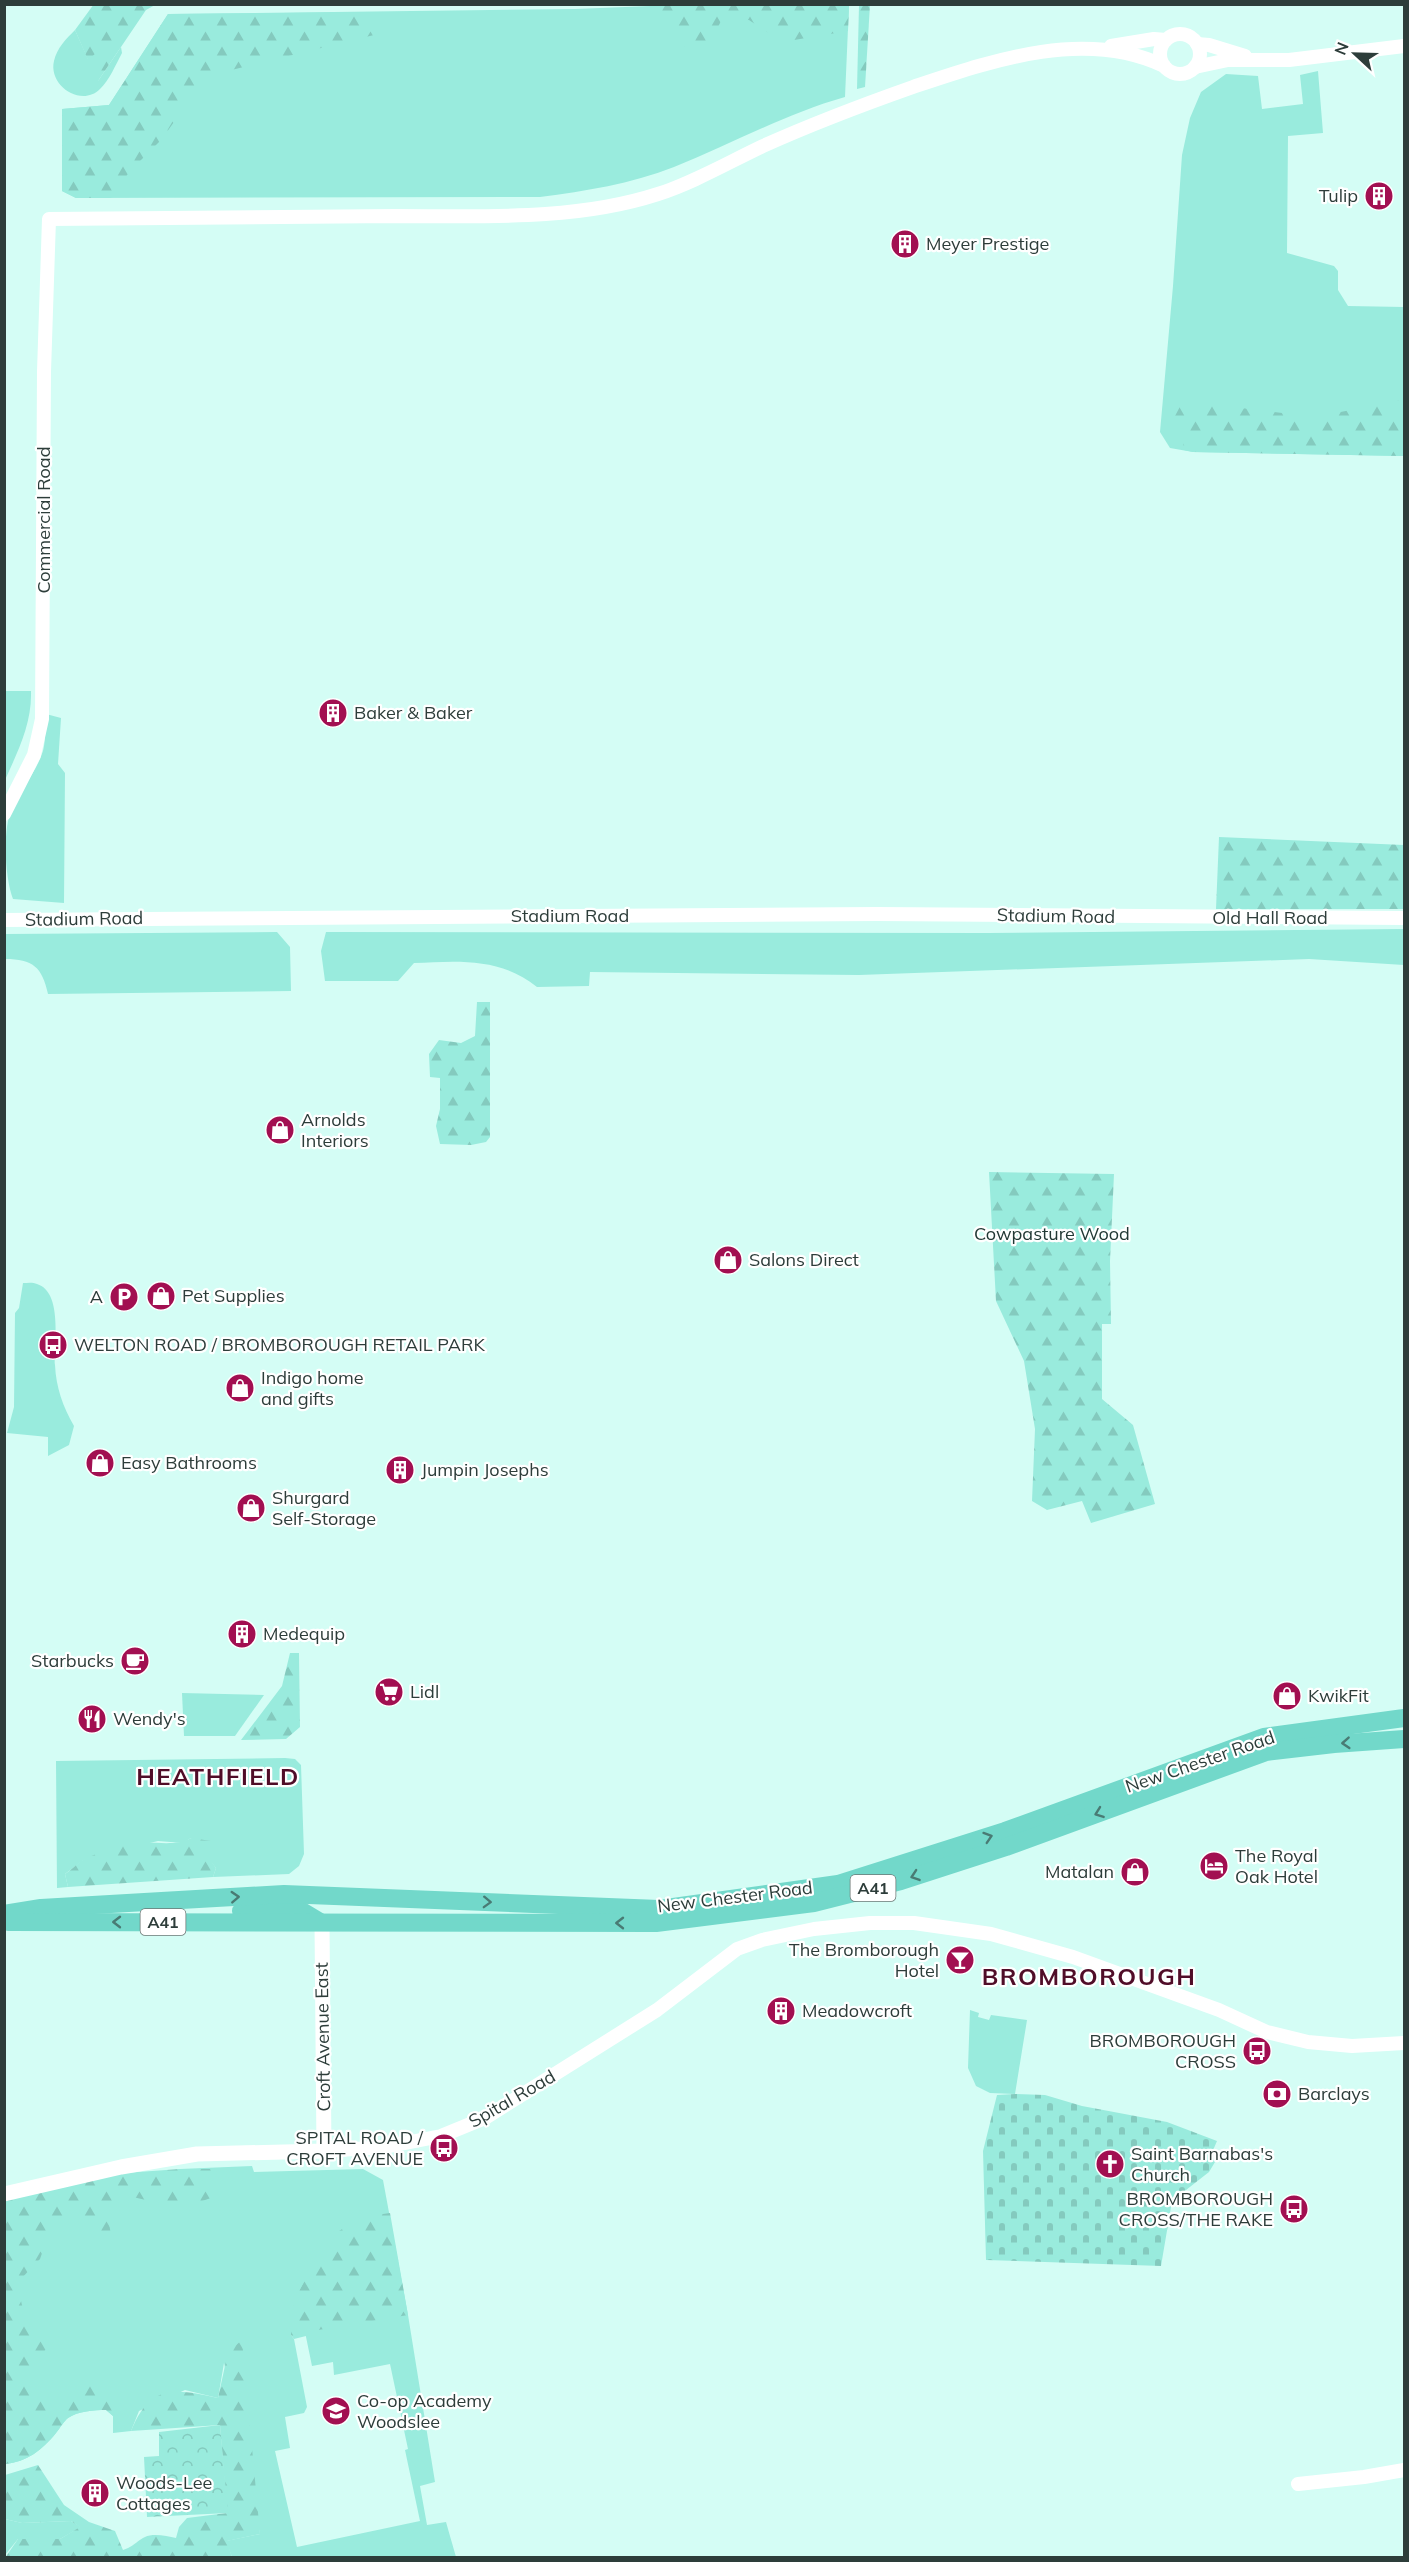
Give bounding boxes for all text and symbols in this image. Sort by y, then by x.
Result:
north arrow [1325,24,1385,84]
text: N [1330,39,1353,58]
building icon: Tulip [1363,180,1395,212]
place label: Tulip [1319,184,1358,207]
building icon: Meyer Prestige [889,228,921,260]
place label: Meyer Prestige [926,232,1049,255]
street label: Commercial Road [32,447,55,593]
building icon: Baker & Baker [317,697,349,729]
place label: Baker & Baker [354,701,473,724]
street label: Stadium Road [997,903,1115,928]
street label: Stadium Road [511,904,629,927]
street label: Stadium Road [25,906,143,931]
street label: Old Hall Road [1212,906,1328,929]
place label: Arnolds Interiors [301,1108,369,1152]
shop icon: Arnolds Interiors [264,1114,296,1146]
park label: Cowpasture Wood [974,1222,1130,1245]
shop icon: Salons Direct [712,1244,744,1276]
place label: Salons Direct [749,1248,859,1271]
shop icon: Pet Supplies [145,1280,177,1312]
parking icon: A [108,1281,140,1313]
place label: Pet Supplies [182,1284,285,1307]
place label: A [90,1285,103,1308]
bus stop icon: WELTON ROAD / BROMBOROUGH RETAIL PARK [37,1329,69,1361]
place label: WELTON ROAD / BROMBOROUGH RETAIL PARK [74,1333,485,1356]
place label: Indigo home and gifts [261,1366,364,1410]
shop icon: Indigo home and gifts [224,1372,256,1404]
shop icon: Easy Bathrooms [84,1447,116,1479]
place label: Easy Bathrooms [121,1451,257,1474]
building icon: Jumpin Josephs [384,1454,416,1486]
place label: Jumpin Josephs [421,1458,549,1481]
place label: Shurgard Self-Storage [272,1486,376,1530]
shop icon: Shurgard Self-Storage [235,1492,267,1524]
building icon: Medequip [226,1618,258,1650]
place label: Medequip [263,1622,345,1645]
cafe icon: Starbucks [119,1645,151,1677]
place label: Starbucks [31,1649,114,1672]
supermarket icon: Lidl [373,1676,405,1708]
place label: Lidl [410,1680,439,1703]
shop icon: KwikFit [1271,1680,1303,1712]
place label: KwikFit [1308,1684,1369,1707]
restaurant icon: Wendy's [76,1703,108,1735]
place label: Wendy's [113,1707,186,1730]
street label: New Chester Road [1122,1725,1277,1798]
one-way arrow [1342,1736,1351,1749]
district label: HEATHFIELD [136,1761,300,1791]
one-way arrow [1094,1805,1105,1818]
one-way arrow [982,1831,993,1844]
place label: The Royal Oak Hotel [1235,1844,1318,1888]
hotel icon: The Royal Oak Hotel [1198,1850,1230,1882]
shop icon: Matalan [1119,1856,1151,1888]
place label: Matalan [1045,1860,1114,1883]
one-way arrow [910,1869,921,1881]
road number: A41 [850,1875,896,1901]
street label: New Chester Road [656,1876,814,1917]
one-way arrow [231,1890,240,1903]
one-way arrow [483,1895,492,1908]
road number: A41 [140,1909,186,1935]
one-way arrow [112,1916,121,1928]
one-way arrow [615,1917,624,1929]
place label: The Bromborough Hotel [789,1938,939,1982]
bar icon: The Bromborough Hotel [944,1944,976,1976]
district label: BROMBOROUGH [982,1961,1196,1991]
street label: Croft Avenue East [310,1962,335,2112]
building icon: Meadowcroft [765,1995,797,2027]
place label: Meadowcroft [802,1999,912,2022]
place label: BROMBOROUGH CROSS [1090,2029,1236,2073]
bus stop icon: BROMBOROUGH CROSS [1241,2035,1273,2067]
street label: Spital Road [464,2064,559,2133]
bank icon: Barclays [1261,2078,1293,2110]
place label: Barclays [1298,2082,1370,2105]
place label: SPITAL ROAD / CROFT AVENUE [286,2126,424,2170]
bus stop icon: SPITAL ROAD / CROFT AVENUE [428,2132,460,2164]
place label: Saint Barnabas's Church [1131,2142,1273,2186]
church icon: Saint Barnabas's Church [1094,2148,1126,2180]
place label: BROMBOROUGH CROSS/THE RAKE [1119,2187,1273,2231]
bus stop icon: BROMBOROUGH CROSS/THE RAKE [1278,2193,1310,2225]
place label: Co-op Academy Woodslee [357,2389,492,2433]
school or university icon: Co-op Academy Woodslee [320,2395,352,2427]
place label: Woods-Lee Cottages [116,2471,212,2515]
building icon: Woods-Lee Cottages [79,2477,111,2509]

